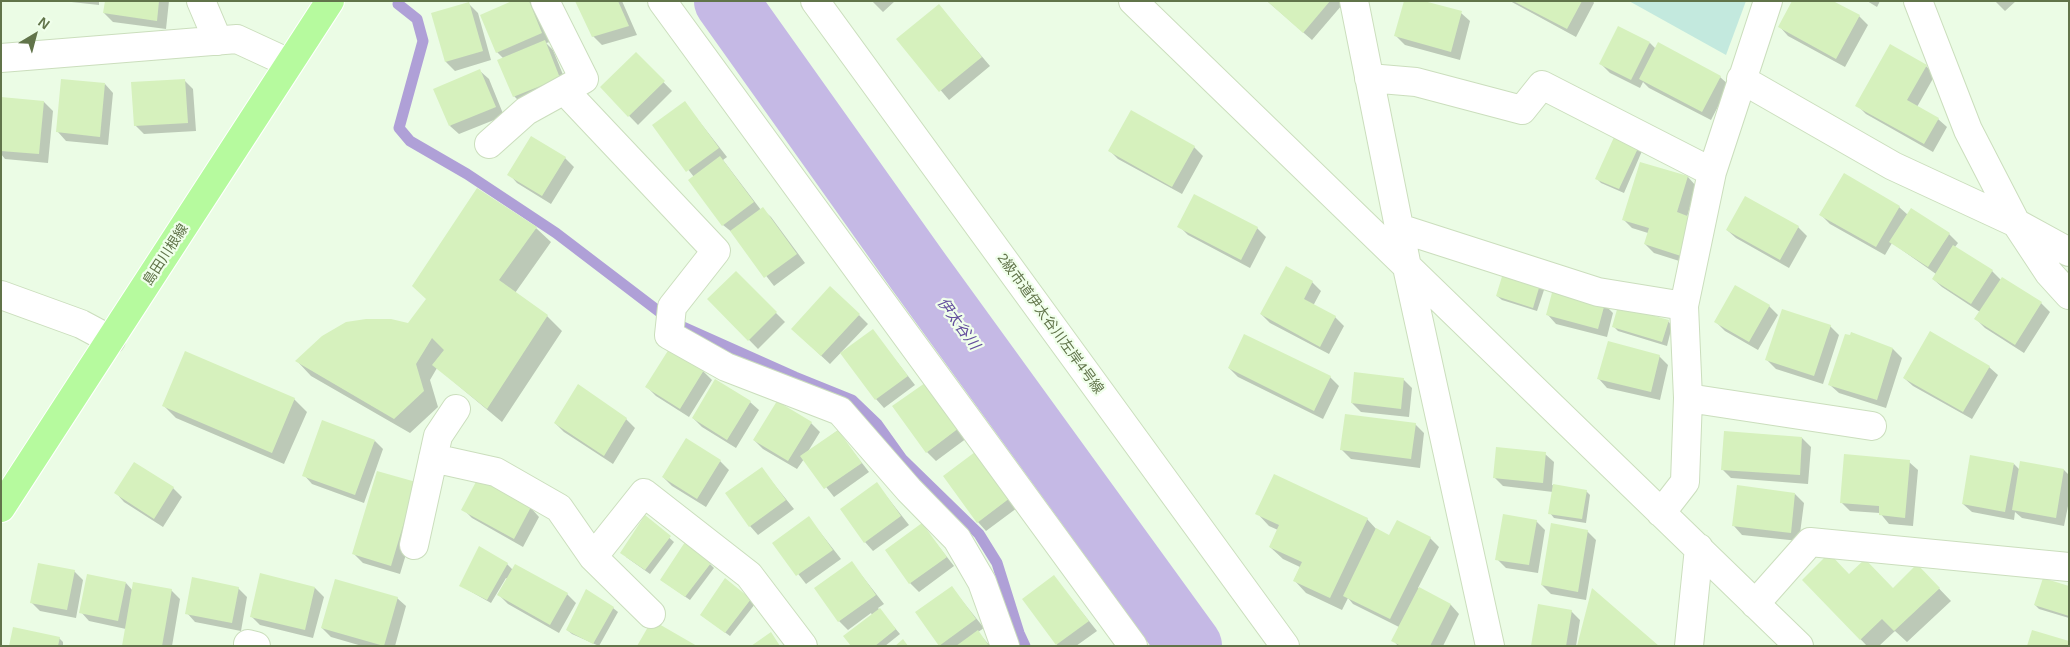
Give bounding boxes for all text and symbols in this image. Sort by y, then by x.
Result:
north arrow [10,10,60,60]
text: N [35,14,53,32]
street label: 島田川根線 [140,221,192,289]
street label: 2級市道伊太谷川左岸4号線 [993,250,1107,398]
water label: 伊太谷川 [933,294,983,354]

